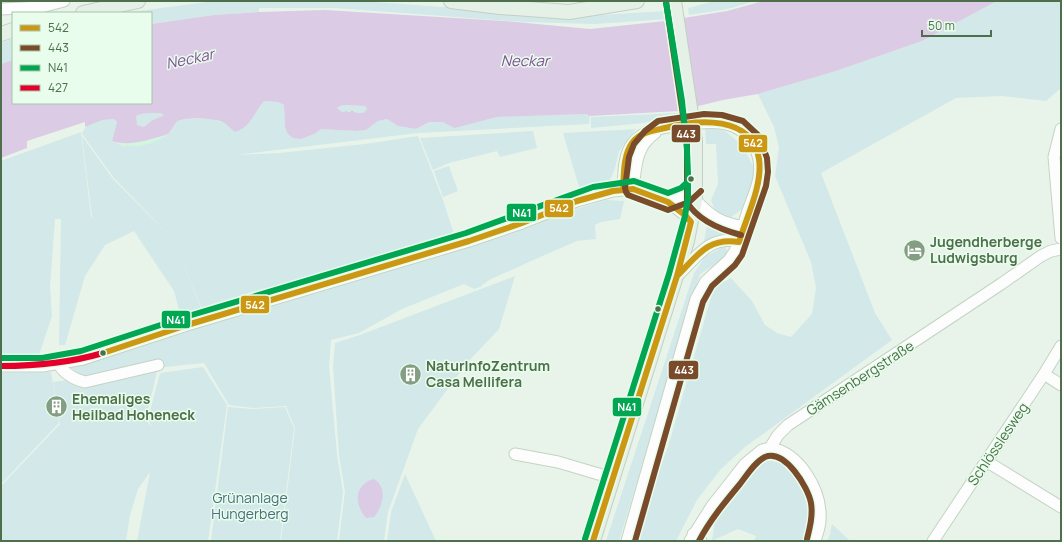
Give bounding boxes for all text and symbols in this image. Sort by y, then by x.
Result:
legend [12,12,152,104]
scale bar [922,12,991,38]
text: 50 m [928,17,955,34]
text: 542 [48,19,69,36]
text: 443 [48,39,69,56]
water label: Neckar [164,43,218,74]
water label: Neckar [501,50,552,71]
text: N41 [48,59,68,76]
text: 427 [48,79,68,96]
line badge: 443 [671,124,701,143]
text: 443 [676,126,696,141]
line badge: 542 [738,134,768,153]
text: 542 [743,135,763,150]
unlabelled marker [686,174,696,184]
line badge: 542 [544,199,574,218]
text: 542 [549,200,569,215]
line badge: N41 [506,203,537,222]
text: N41 [512,205,532,220]
place label: Jugendherberge Ludwigsburg [930,232,1042,267]
hotel icon: Jugendherberge Ludwigsburg [902,237,928,263]
line badge: 542 [240,295,270,314]
text: 542 [245,297,265,312]
unlabelled marker [653,304,663,314]
line badge: N41 [161,310,191,329]
text: N41 [166,312,186,327]
street label: Gämsenbergstraße [802,336,917,420]
unlabelled marker [98,348,108,358]
place label: NaturInfoZentrum Casa Mellifera [426,356,550,391]
line badge: 443 [668,360,699,380]
building icon: NaturInfoZentrum Casa Mellifera [398,361,424,387]
text: 443 [674,362,694,377]
place label: Ehemaliges Heilbad Hoheneck [72,389,195,424]
building icon: Ehemaliges Heilbad Hoheneck [43,394,69,420]
line badge: N41 [612,397,642,417]
street label: Schlösslesweg [963,398,1032,489]
text: N41 [617,399,637,414]
park label: Grünanlage Hungerberg [211,488,289,523]

